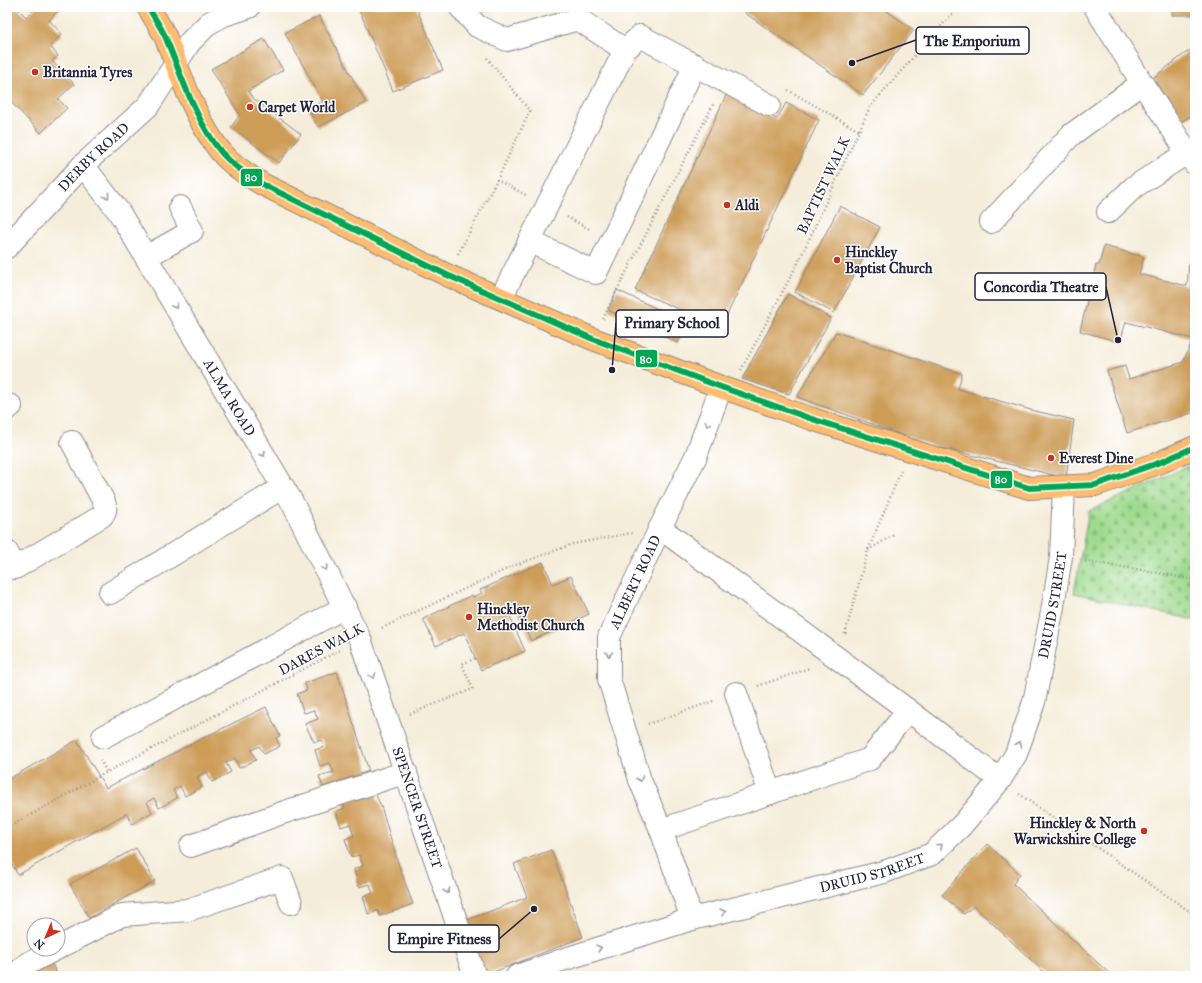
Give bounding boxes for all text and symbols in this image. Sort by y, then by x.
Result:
callout: The Emporium [916,27,1029,54]
text: The Emporium [923,32,1021,51]
place label: Britannia Tyres [43,64,132,82]
marker: Britannia Tyres [30,67,40,77]
place label: Carpet World [258,99,336,117]
marker: Carpet World [245,102,255,112]
street label: DERBY ROAD [55,119,133,195]
street label: BAPTIST WALK [793,133,854,237]
line badge: 80 [240,168,263,187]
text: 80 [245,171,258,184]
one-way arrow [102,191,109,198]
place label: Aldi [734,197,759,214]
marker: Aldi [722,200,732,210]
place label: Hinckley Baptist Church [845,244,933,278]
marker: Hinckley Baptist Church [832,255,842,265]
callout: Concordia Theatre [975,273,1106,300]
text: Concordia Theatre [984,278,1099,296]
one-way arrow [171,302,178,309]
callout: Primary School [616,310,728,337]
text: Primary School [624,314,721,333]
line badge: 80 [635,349,658,368]
text: 80 [640,353,653,366]
street label: ALMA ROAD [199,355,259,439]
one-way arrow [704,420,712,427]
one-way arrow [259,450,266,457]
place label: Everest Dine [1059,450,1134,467]
marker: Everest Dine [1046,453,1056,463]
line badge: 80 [990,470,1013,489]
text: 80 [995,473,1008,486]
street label: ALBERT ROAD [606,532,665,633]
street label: DRUID STREET [1035,551,1070,660]
one-way arrow [320,564,328,571]
place label: Hinckley Methodist Church [477,601,585,634]
marker: Hinckley Methodist Church [464,612,474,622]
street label: DARES WALK [276,619,367,679]
one-way arrow [605,651,613,657]
one-way arrow [368,672,377,679]
one-way arrow [1014,741,1023,748]
street label: SPENCER STREET [388,745,446,871]
one-way arrow [635,776,644,783]
place label: Hinckley & North Warwickshire College [1014,815,1136,849]
marker: Hinckley & North Warwickshire College [1139,826,1149,836]
one-way arrow [935,843,943,851]
street label: DRUID STREET [818,849,927,896]
one-way arrow [442,888,450,895]
one-way arrow [720,908,727,916]
north arrow [26,917,66,957]
callout: Empire Fitness [389,925,499,952]
text: Empire Fitness [397,930,492,949]
text: N [31,935,47,952]
one-way arrow [595,944,602,953]

